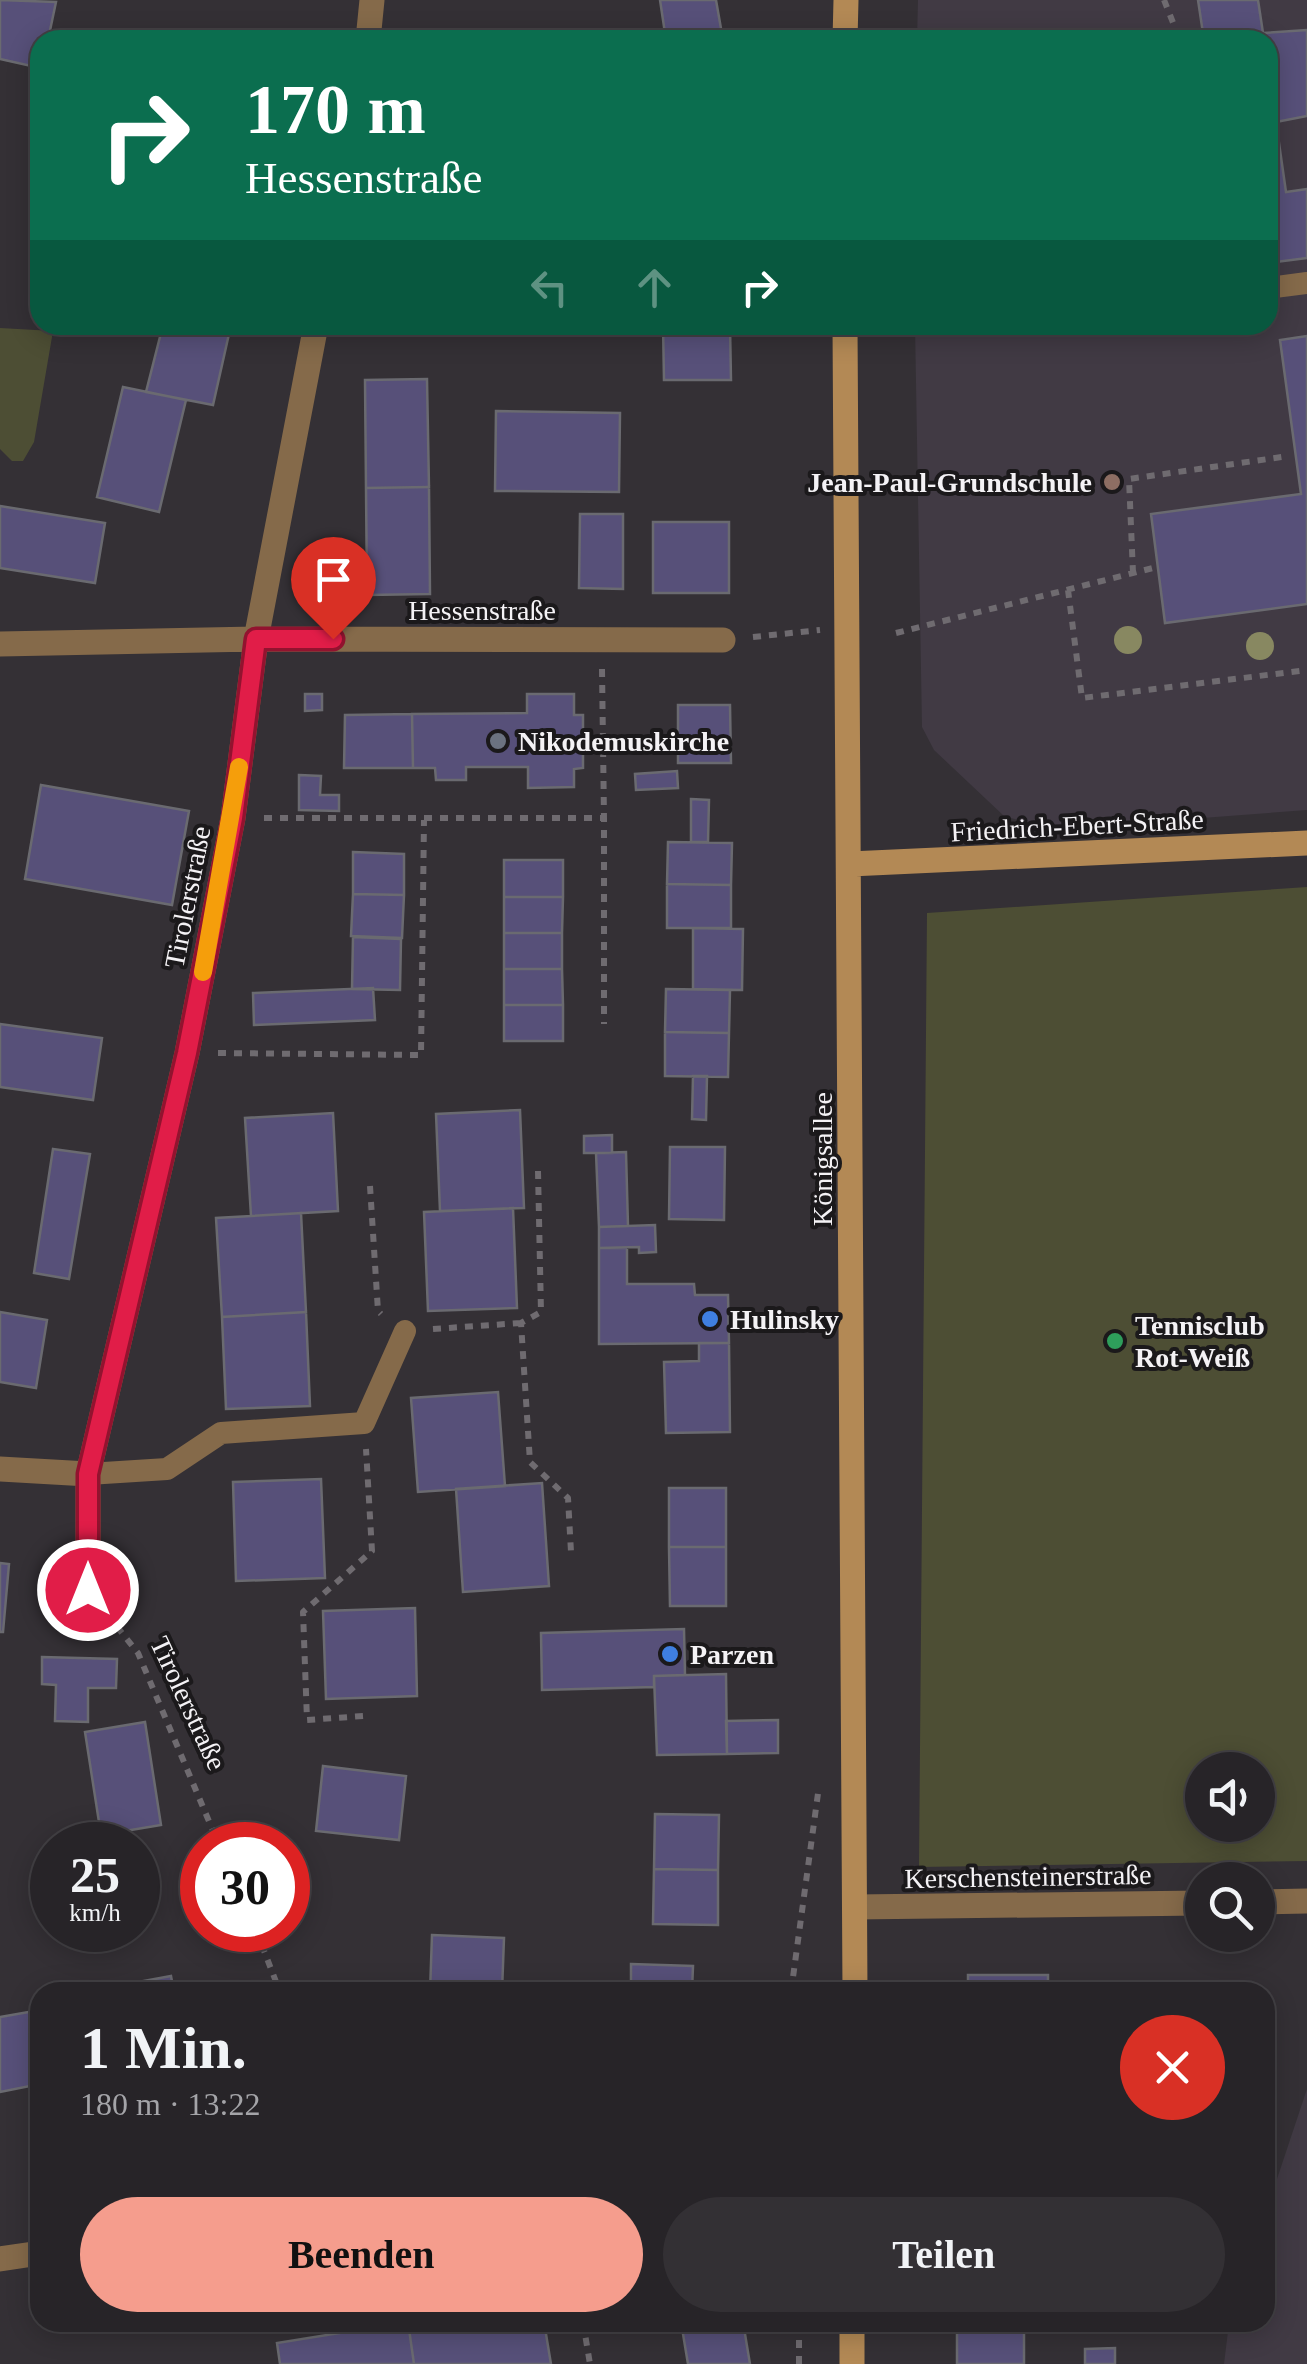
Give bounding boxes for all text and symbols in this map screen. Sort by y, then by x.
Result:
icon: right [80,70,210,200]
text: 170 m [245,71,426,148]
text: Hessenstraße [245,153,482,203]
icon: left [522,260,577,315]
icon: ahead [627,260,682,315]
icon: right [732,260,787,315]
place label: Jean-Paul-Grundschule [807,467,1092,498]
marker: Jean-Paul-Grundschule [1101,471,1123,493]
pin [291,537,376,640]
icon: arrive [306,552,361,607]
street label: Hessenstraße [408,595,556,626]
place label: Nikodemuskirche [518,726,729,757]
marker: Nikodemuskirche [487,730,509,752]
street label: Friedrich-Ebert-Straße [950,803,1204,848]
street label: Tirolerstraße [159,824,216,971]
street label: Königsallee [807,1092,838,1226]
place label: Hulinsky [730,1304,839,1335]
marker: Hulinsky [699,1308,721,1330]
place label: Tennisclub Rot-Weiß [1135,1310,1265,1373]
marker: Tennisclub Rot-Weiß [1104,1330,1126,1352]
position arrow [36,1538,140,1642]
street label: Tirolerstraße [144,1632,233,1775]
place label: Parzen [690,1639,774,1670]
marker: Parzen [659,1643,681,1665]
map controls [1185,1752,1275,1952]
button: sound [1185,1752,1275,1842]
speed limit sign: 30 [180,1822,310,1952]
text: 25 [70,1847,120,1903]
street label: Kerschensteinerstraße [904,1859,1152,1894]
button: search [1185,1862,1275,1952]
text: km/h [69,1899,121,1926]
text: 1 Min. [80,2015,247,2081]
button: close [1120,2015,1225,2120]
text: 180 m · 13:22 [80,2086,260,2122]
button: Beenden [80,2197,643,2312]
button: Teilen [663,2197,1225,2312]

